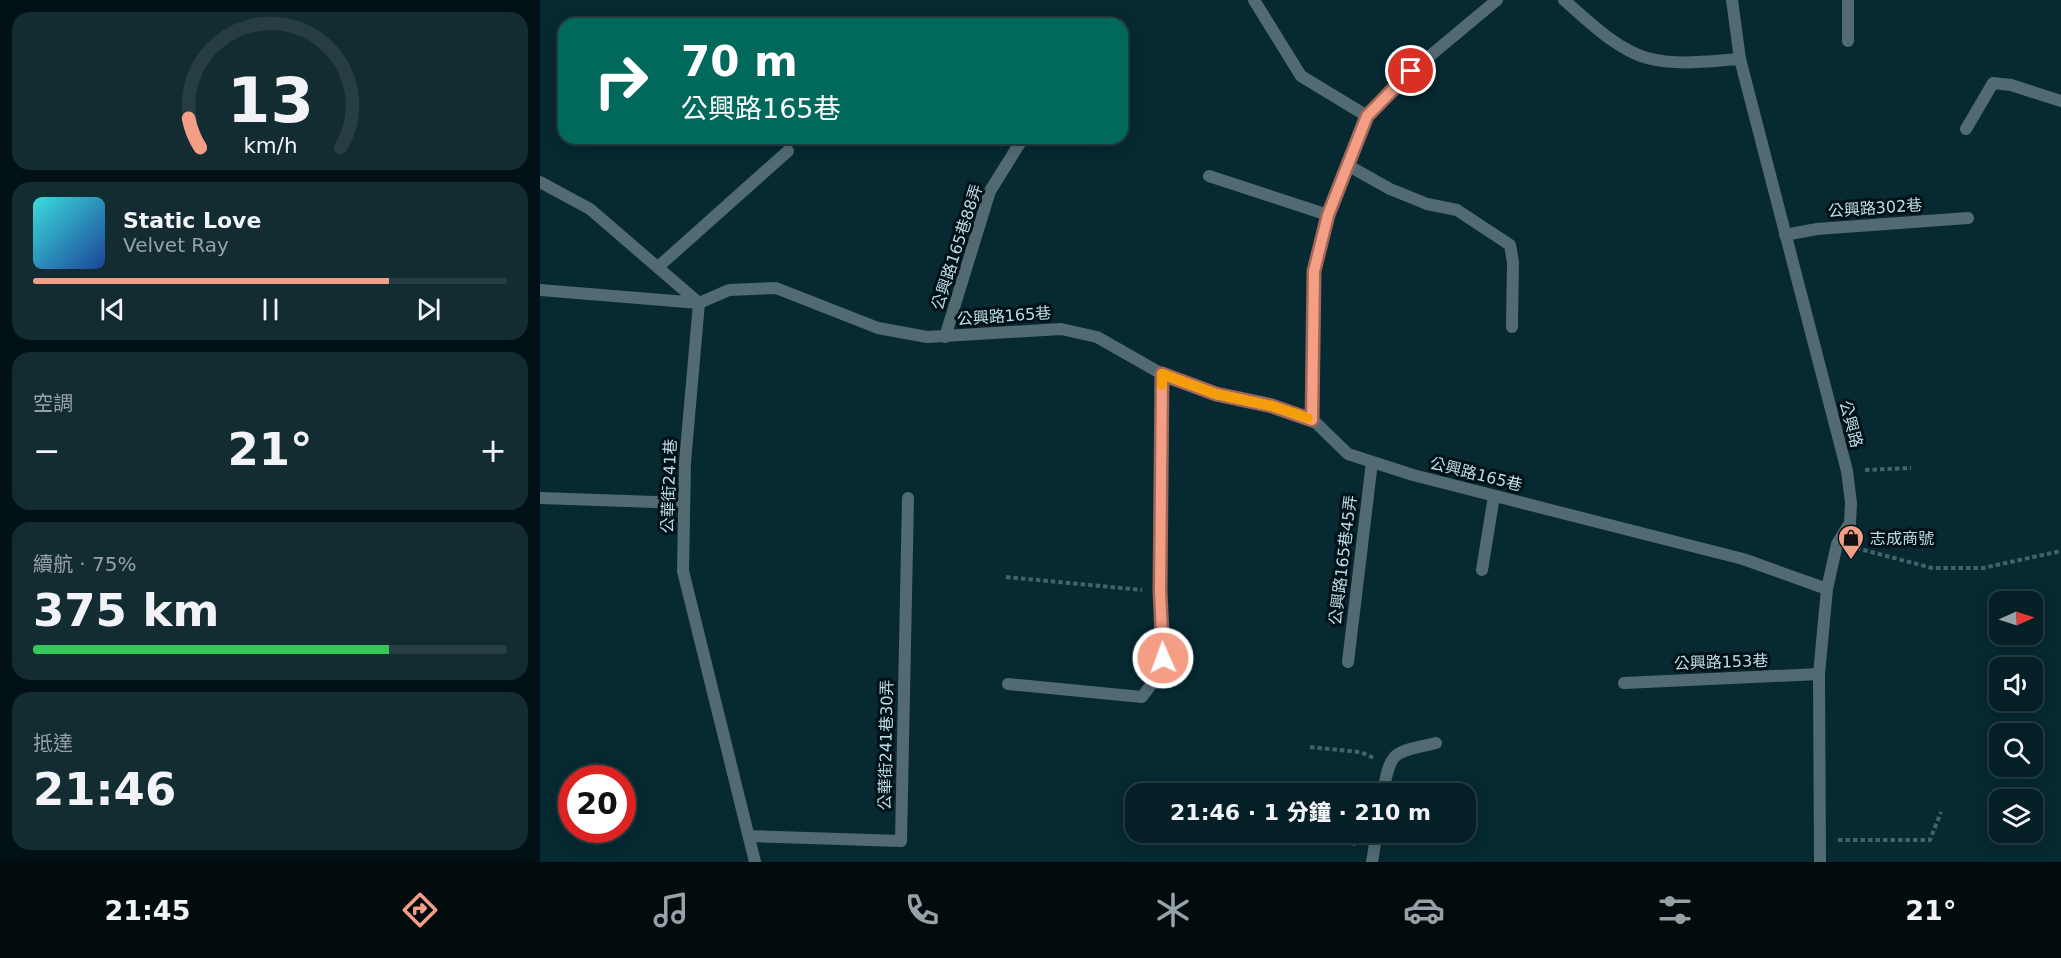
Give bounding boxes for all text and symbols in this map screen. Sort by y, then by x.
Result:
text: 70 m [681,37,798,86]
icon: right [582,42,660,120]
pin [1385,45,1436,96]
icon: arrive [1394,54,1427,87]
text: 13 [227,64,313,137]
text: 公興路165巷 [681,93,841,124]
text: km/h [243,133,297,158]
street label: 公興路165巷88弄 [928,182,986,312]
street label: 公興路302巷 [1827,195,1923,221]
text: Static Love [123,208,261,233]
text: Velvet Ray [123,233,229,257]
icon: previous [96,293,129,326]
icon: pause [254,293,287,326]
icon: next [412,293,445,326]
street label: 公興路165巷 [956,303,1052,329]
text: 空調 [33,391,73,415]
street label: 公興路 [1836,398,1866,450]
text: 21° [227,423,313,476]
text: − [33,431,61,470]
text: + [479,431,507,470]
street label: 公華街241巷 [658,438,680,534]
street label: 公興路165巷 [1428,453,1524,495]
street label: 公興路165巷45弄 [1326,494,1360,626]
shop icon: 志成商號 [1836,523,1866,561]
place label: 志成商號 [1870,529,1934,548]
text: 續航 · 75% [33,552,137,576]
text: 375 km [33,584,219,637]
north arrow [1989,591,2043,645]
map controls [1989,591,2043,843]
position arrow [1131,626,1195,690]
street label: 公興路153巷 [1673,651,1769,673]
button: sound [1989,657,2043,711]
street label: 公華街241巷30弄 [875,679,897,811]
button: search [1989,723,2043,777]
text: 抵達 [33,731,73,755]
text: 21:46 [33,763,176,816]
speed limit sign: 20 [558,765,636,843]
button: layers [1989,789,2043,843]
text: 21:46 · 1 分鐘 · 210 m [1170,800,1431,825]
icon: directions [399,889,441,931]
icon: music [650,889,692,931]
icon: phone [901,889,943,931]
icon: climate [1152,889,1194,931]
icon: car [1403,889,1445,931]
icon: filters [1654,889,1696,931]
text: 21:45 [104,895,190,926]
text: 21° [1905,895,1956,926]

